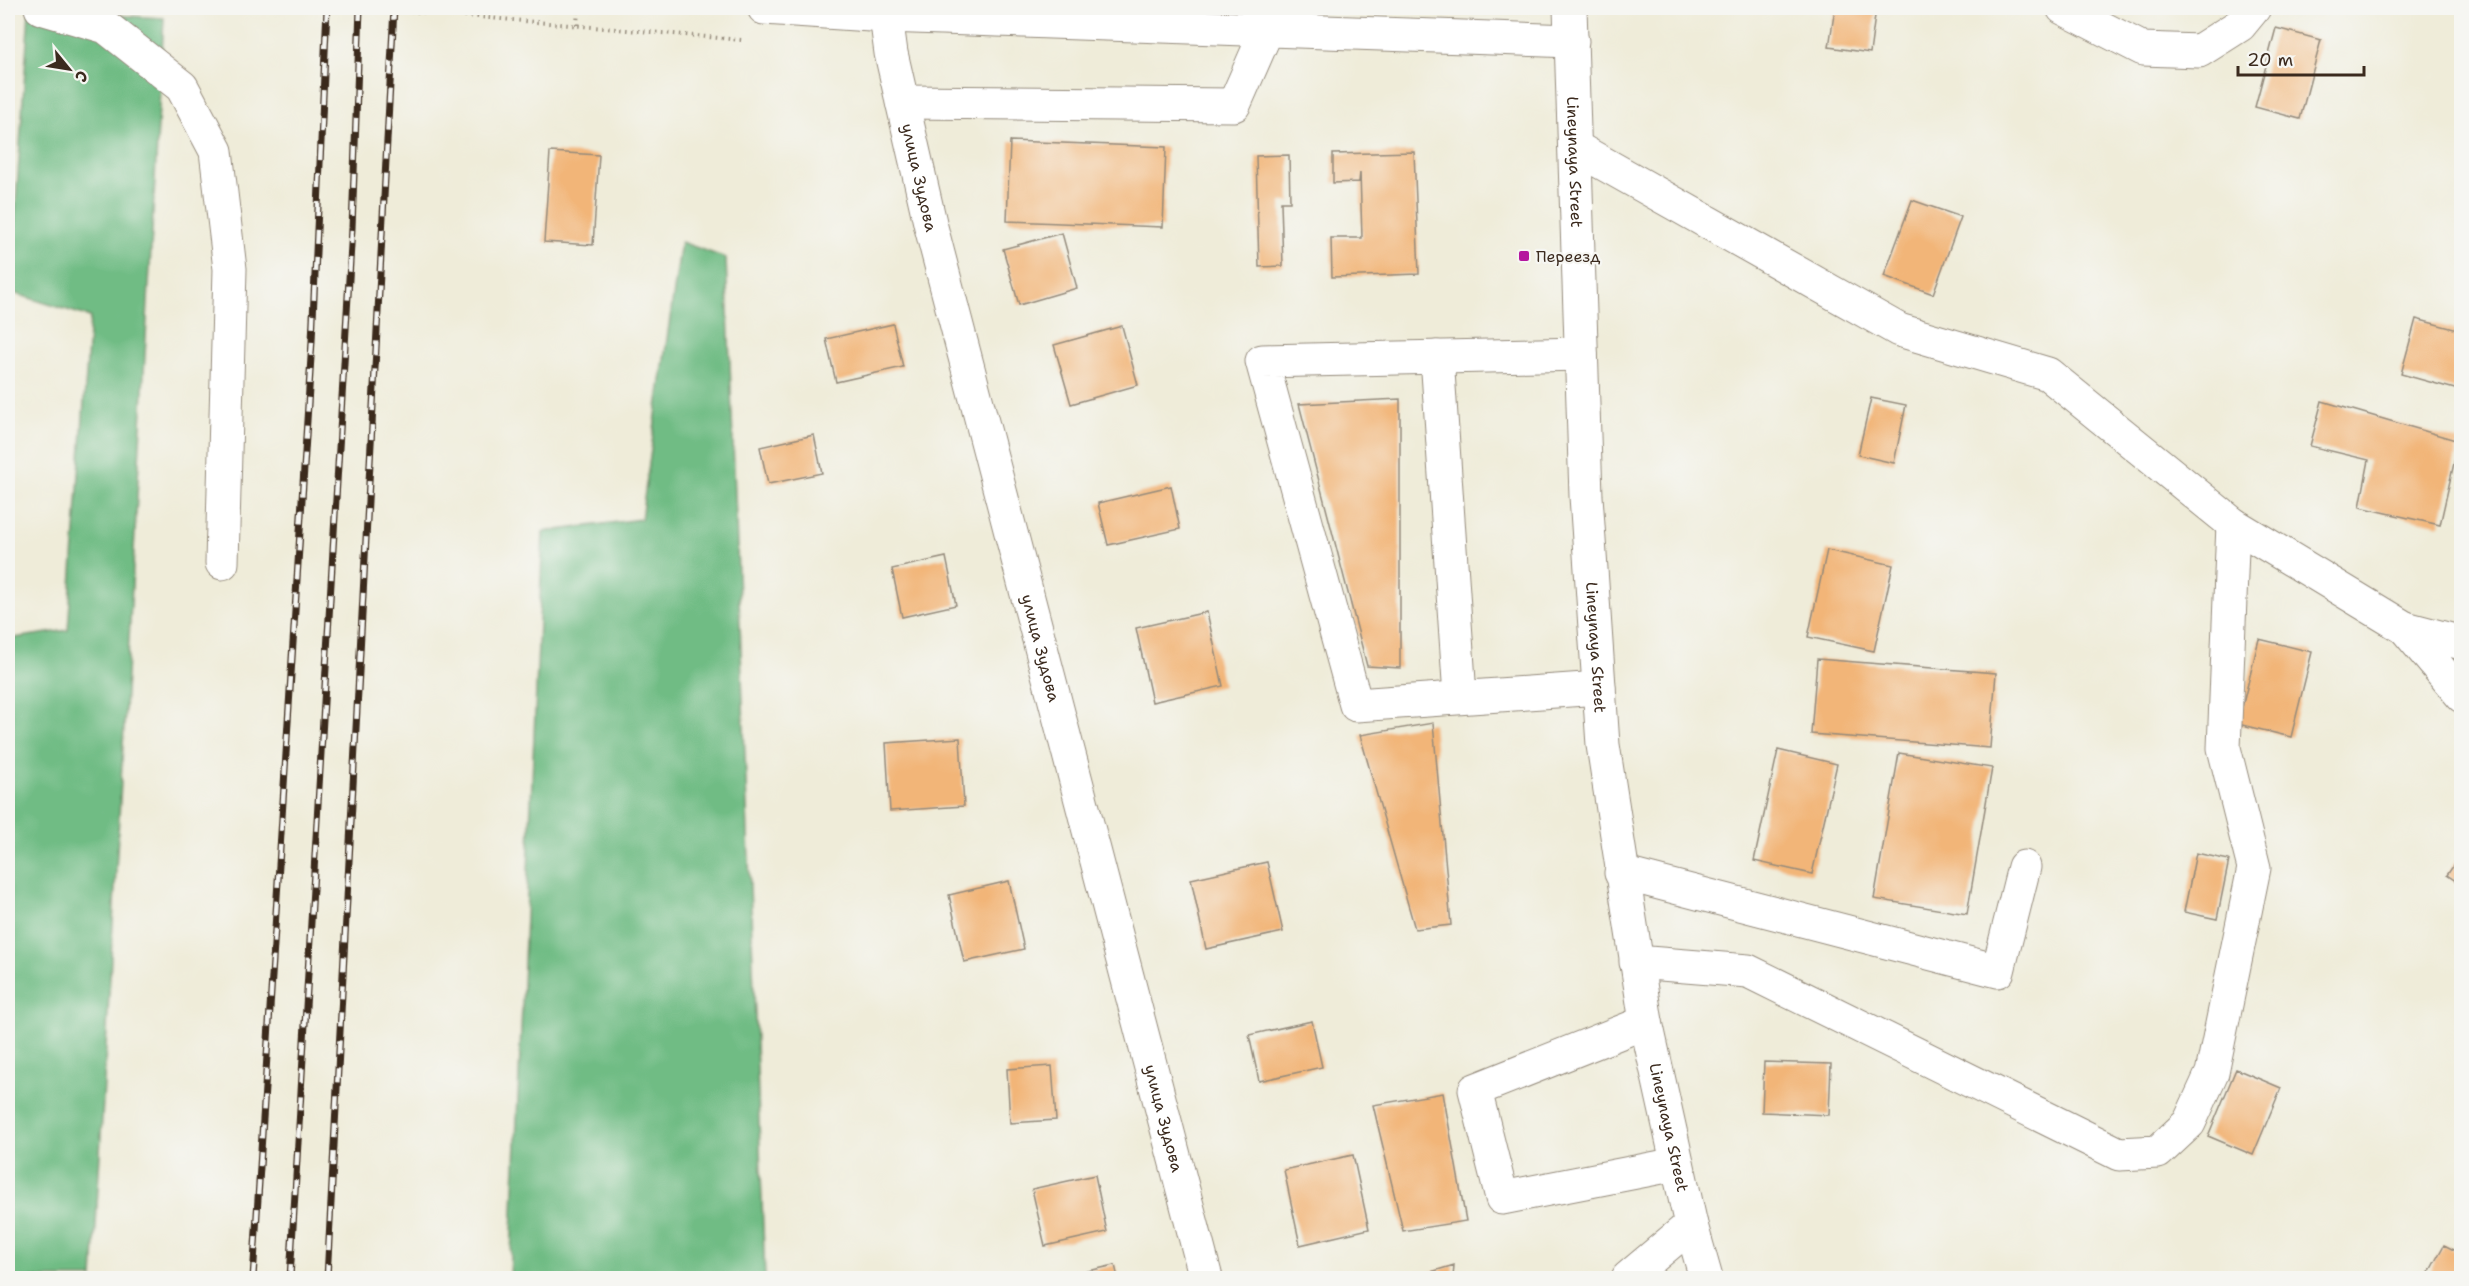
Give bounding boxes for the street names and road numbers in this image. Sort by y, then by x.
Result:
street label: Lineynaya Street [1562,96,1588,228]
street label: улица Зудова [897,121,942,234]
street label: Lineynaya Street [1581,581,1611,714]
street label: улица Зудова [1017,592,1065,704]
street label: Lineynaya Street [1645,1061,1694,1194]
street label: улица Зудова [1140,1062,1188,1174]

